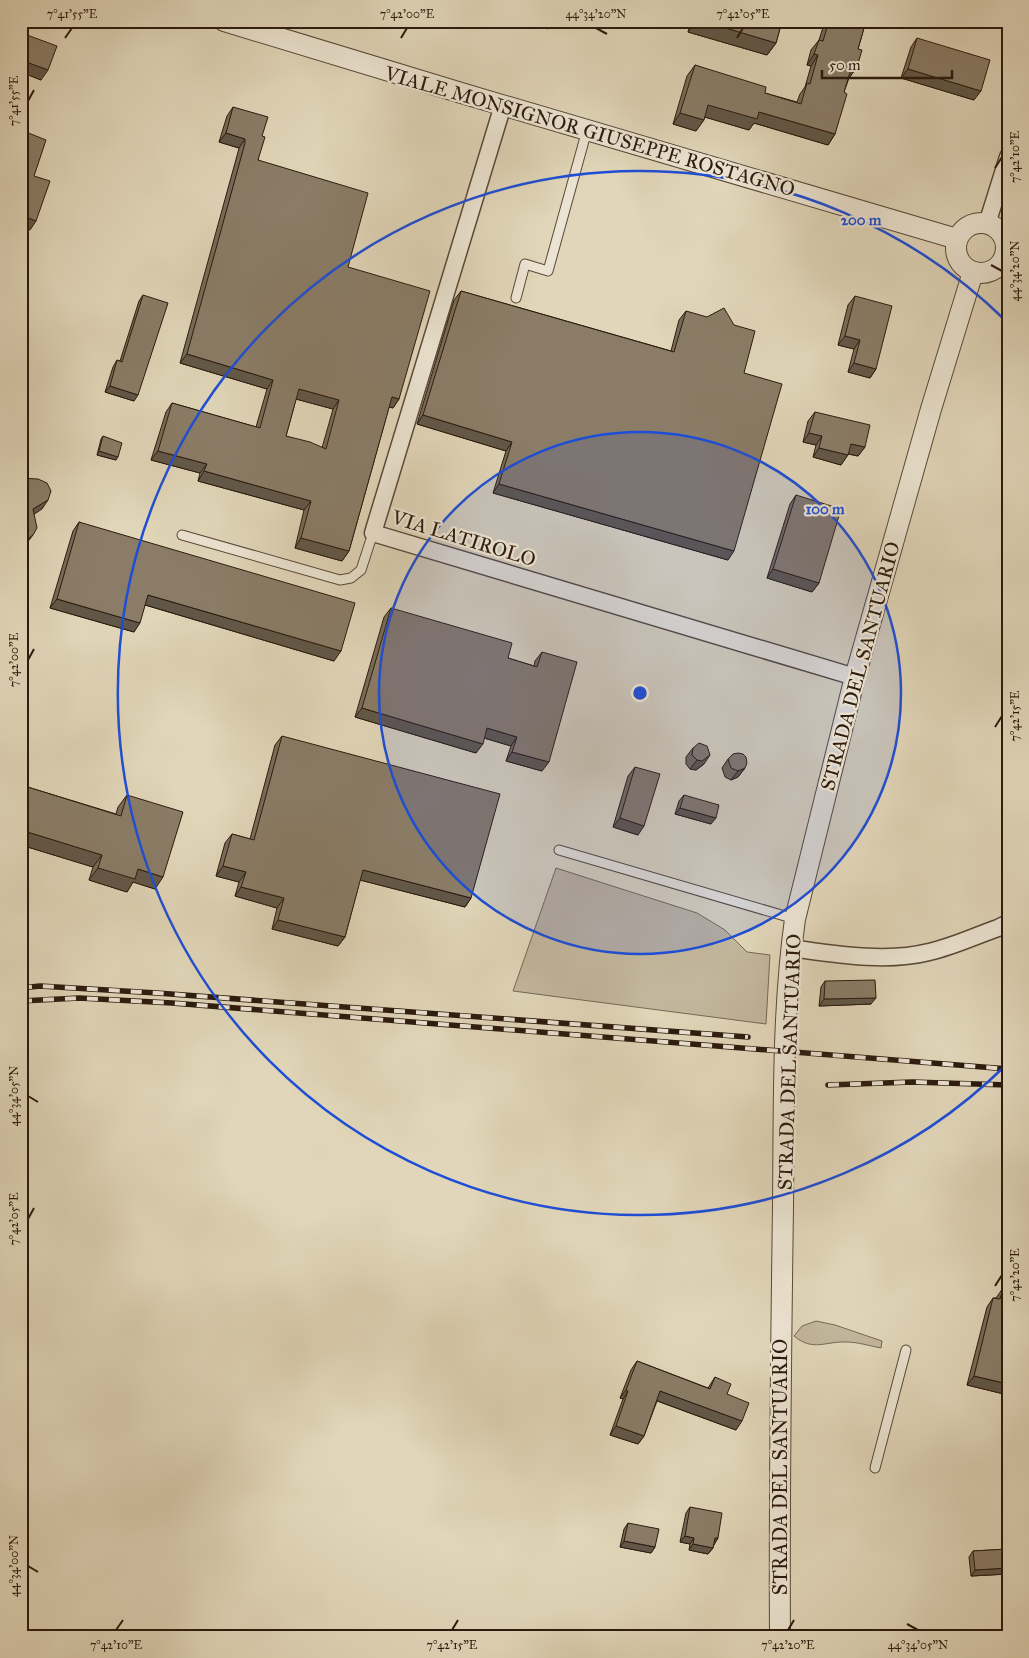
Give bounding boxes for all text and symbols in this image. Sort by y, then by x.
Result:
text: 7°41'55"E [47,7,98,21]
text: 7°42'00"E [380,7,435,21]
text: 44°34'20"N [566,7,626,21]
text: 7°42'05"E [716,7,770,21]
scale bar [822,48,952,80]
text: 50 m [829,56,861,74]
street label: VIALE MONSIGNOR GIUSEPPE ROSTAGNO [381,61,798,201]
text: 7°41'55"E [7,75,21,126]
text: 7°42'10"E [1008,131,1022,183]
text: 200 m [841,211,882,229]
text: 44°34'20"N [1008,241,1022,301]
text: 100 m [805,500,845,518]
street label: VIA LATIROLO [388,504,539,571]
street label: STRADA DEL SANTUARIO [815,539,905,793]
text: 7°42'00"E [7,632,21,687]
centre of rings [631,684,649,702]
text: 7°42'15"E [1008,690,1022,741]
street label: STRADA DEL SANTUARIO [773,933,805,1191]
text: 44°34'05"N [7,1066,21,1126]
text: 7°42'05"E [7,1192,21,1246]
text: 7°42'20"E [1008,1248,1022,1302]
street label: STRADA DEL SANTUARIO [768,1339,792,1595]
text: 44°34'00"N [7,1535,21,1597]
text: 7°42'10"E [90,1638,142,1652]
text: 7°42'15"E [427,1638,478,1652]
text: 7°42'20"E [761,1638,815,1652]
text: 44°34'05"N [888,1638,948,1652]

